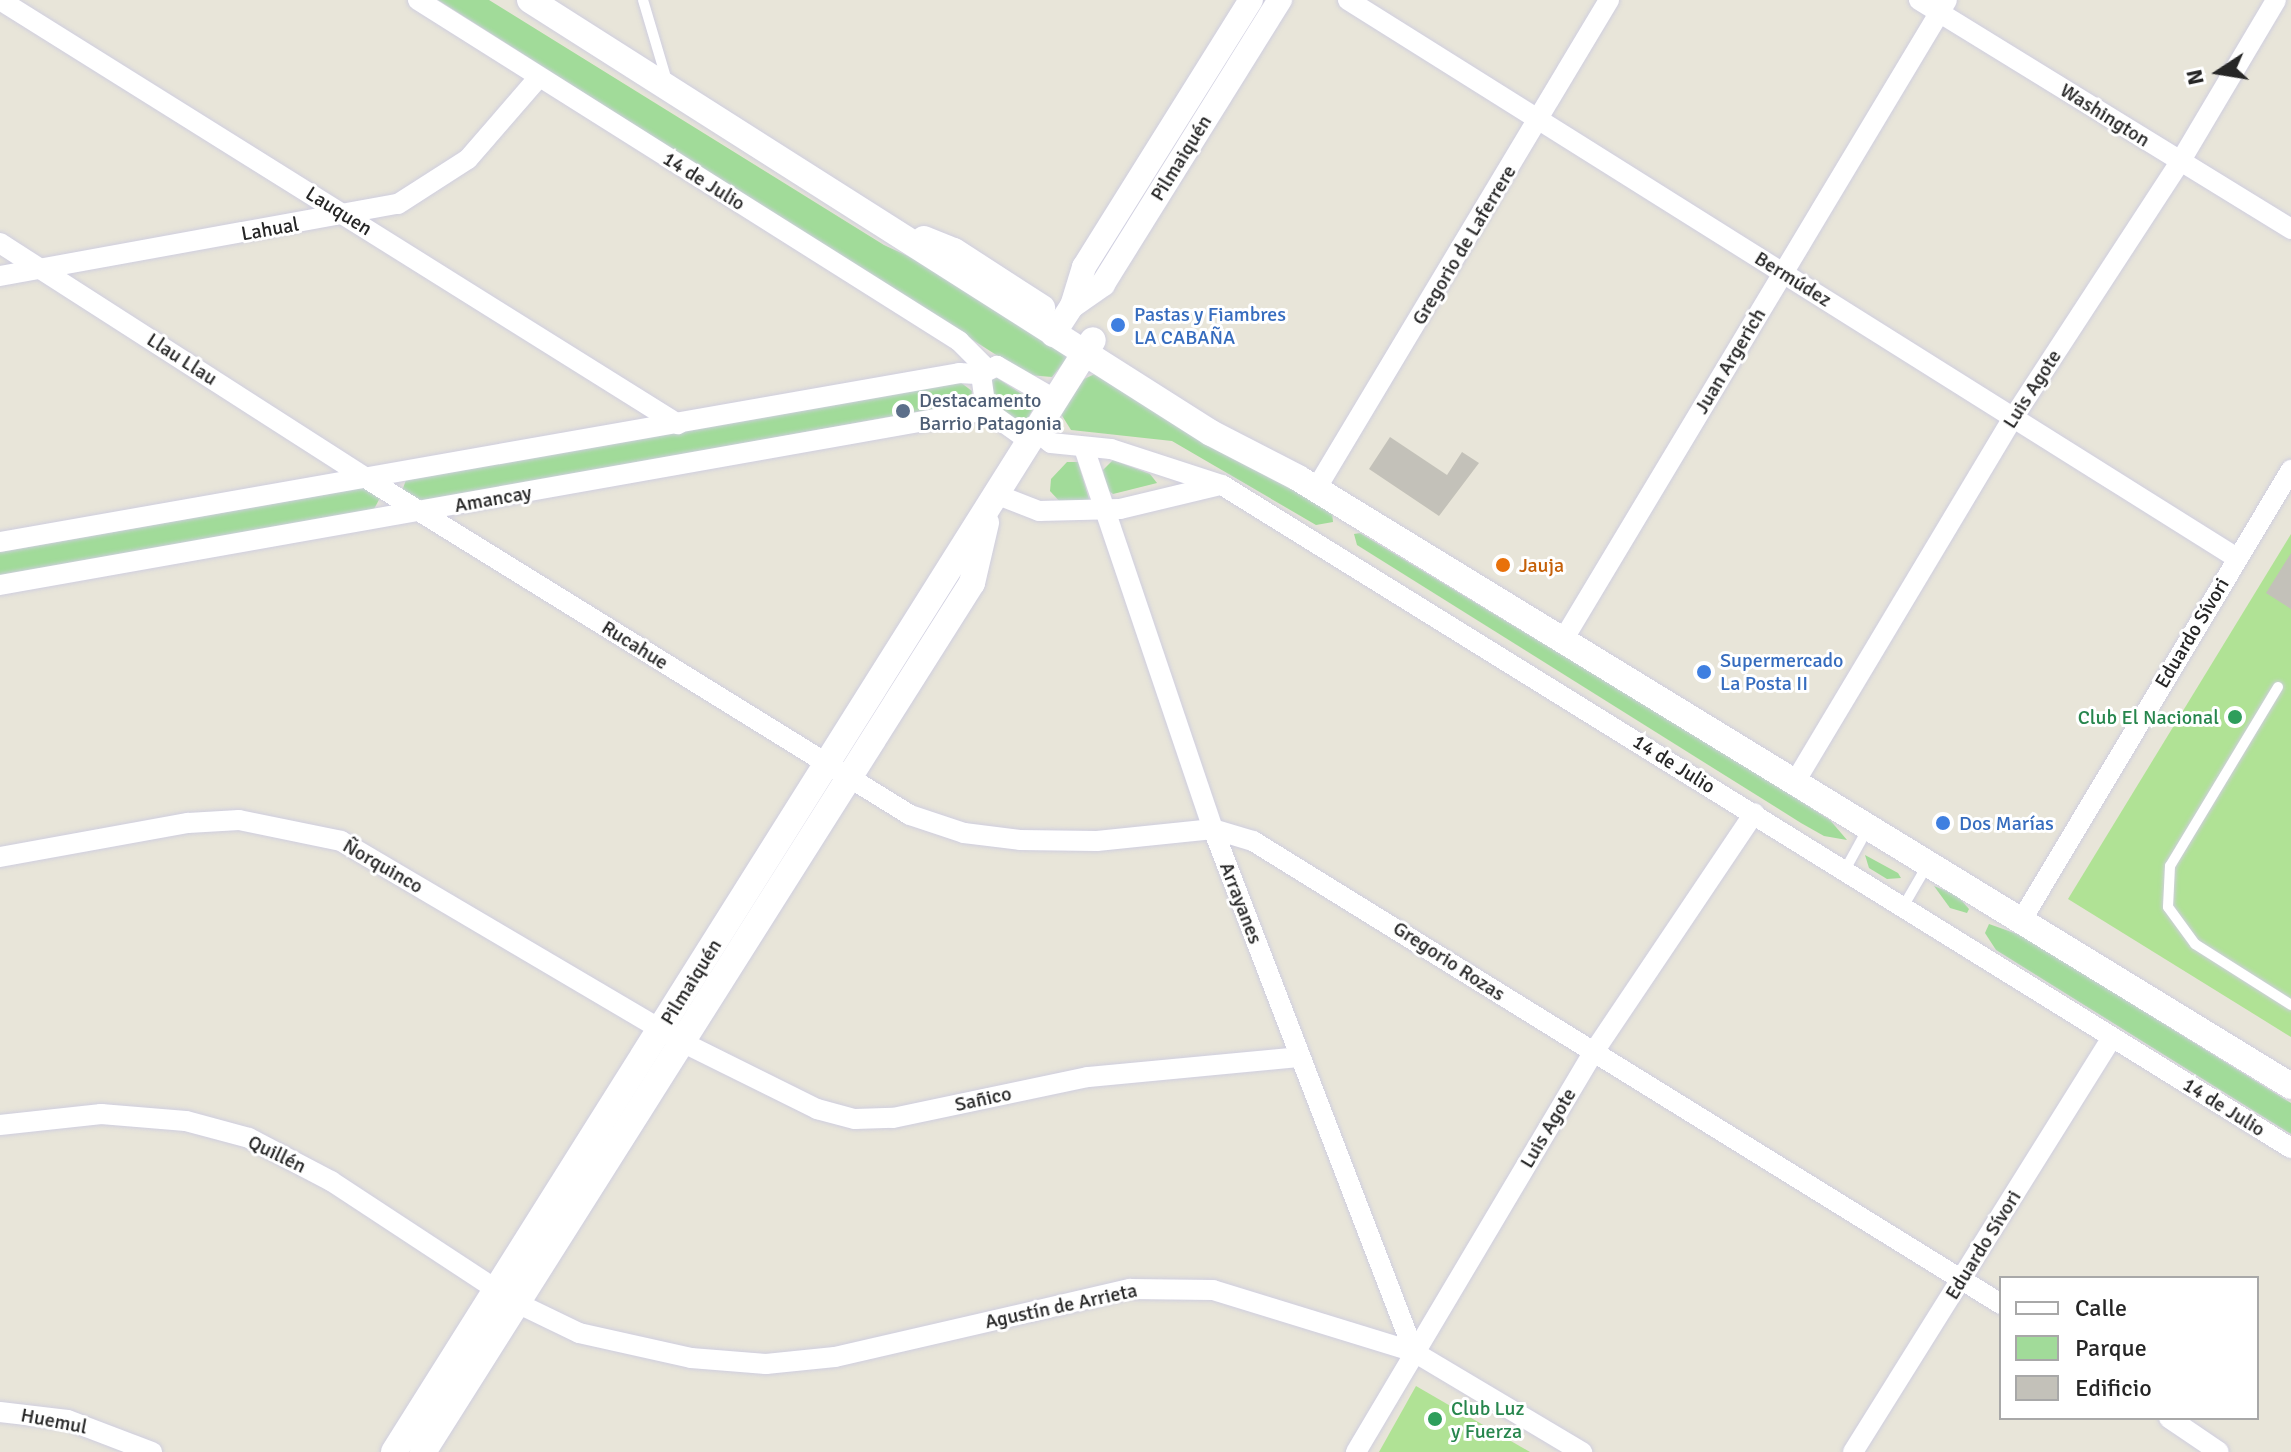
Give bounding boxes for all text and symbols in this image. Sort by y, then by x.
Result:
north arrow [2179,32,2259,112]
text: N [2180,67,2210,87]
street label: Washington [2056,78,2154,152]
street label: Pilmaiquén [1145,111,1217,205]
street label: 14 de Julio [658,146,750,216]
street label: Gregorio de Laferrere [1407,161,1521,329]
street label: Lauquen [301,181,377,241]
street label: Lahual [239,212,301,246]
street label: Bermúdez [1750,246,1836,312]
place label: Pastas y Fiambres LA CABAÑA [1134,302,1286,349]
street label: Juan Argerich [1689,304,1771,418]
marker: Pastas y Fiambres LA CABAÑA [1109,316,1127,334]
street label: Llau Llau [142,327,222,391]
street label: Luis Agote [1998,345,2066,433]
place label: Destacamento Barrio Patagonia [919,388,1062,435]
marker: Destacamento Barrio Patagonia [894,402,912,420]
street label: Amancay [453,480,533,518]
place label: Jauja [1519,553,1564,577]
marker: Jauja [1494,556,1512,574]
street label: Eduardo Sívori [2150,574,2234,692]
street label: Rucahue [597,615,673,675]
place label: Supermercado La Posta II [1720,648,1843,695]
marker: Supermercado La Posta II [1695,663,1713,681]
place label: Club El Nacional [2078,705,2219,729]
marker: Club El Nacional [2226,708,2244,726]
street label: 14 de Julio [1628,729,1720,799]
place label: Dos Marías [1959,811,2054,835]
marker: Dos Marías [1934,814,1952,832]
street label: Ñorquinco [339,833,427,899]
street label: Arrayanes [1214,859,1268,947]
street label: Gregorio Rozas [1389,916,1509,1006]
street label: Pilmaiquén [655,935,727,1029]
street label: 14 de Julio [2178,1072,2270,1142]
street label: Sañico [952,1081,1014,1117]
street label: Luis Agote [1515,1084,1581,1172]
street label: Quillén [244,1130,310,1178]
street label: Eduardo Sívori [1940,1186,2026,1304]
legend [1999,1276,2259,1420]
street label: Agustín de Arrieta [983,1278,1139,1334]
text: Calle [2075,1293,2127,1323]
text: Parque [2075,1333,2147,1363]
text: Edificio [2075,1373,2152,1403]
place label: Club Luz y Fuerza [1451,1396,1524,1443]
street label: Huemul [19,1403,89,1439]
marker: Club Luz y Fuerza [1426,1410,1444,1428]

